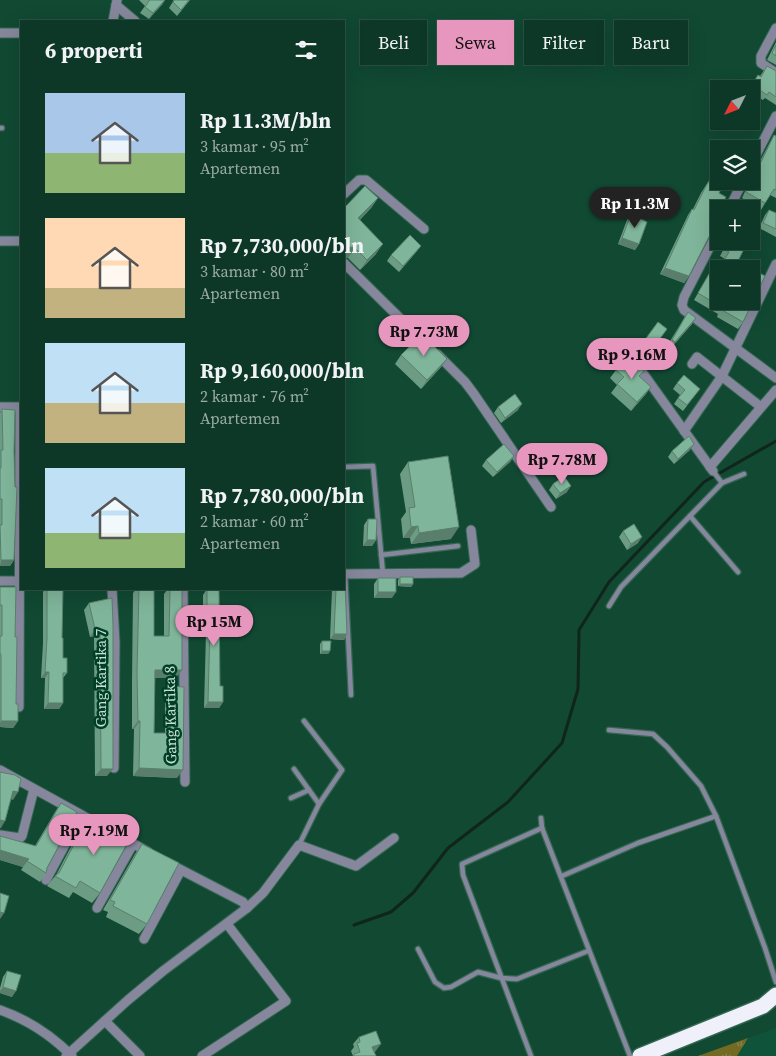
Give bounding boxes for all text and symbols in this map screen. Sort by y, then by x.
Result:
chip: Beli [360,20,427,65]
chip: Sewa [437,20,514,65]
chip: Filter [524,20,604,65]
chip: Baru [614,20,688,65]
text: 6 properti [45,36,143,65]
icon: filters [292,36,320,64]
north arrow [710,80,760,130]
map controls [710,80,760,310]
text: Rp 11.3M/bln [200,106,331,135]
icon: home [85,113,145,173]
text: 3 kamar · 95 m² [200,135,309,157]
button: layers [710,140,760,190]
text: Apartemen [200,157,280,179]
pin: Rp 11.3M [583,186,687,229]
text: Rp 11.3M [600,192,670,214]
button: + [710,200,760,250]
text: Rp 7,730,000/bln [200,231,364,260]
icon: home [85,238,145,298]
text: 3 kamar · 80 m² [200,260,309,282]
button: − [710,260,760,310]
text: Apartemen [200,282,280,304]
pin: Rp 7.73M [372,314,476,357]
text: Rp 7.73M [389,320,459,342]
pin: Rp 9.16M [580,338,684,380]
text: Rp 9.16M [597,343,667,365]
text: Rp 9,160,000/bln [200,356,364,385]
icon: home [85,363,145,423]
text: 2 kamar · 76 m² [200,385,309,407]
text: Apartemen [200,407,280,429]
pin: Rp 7.78M [510,442,614,485]
text: Rp 7.78M [527,448,597,470]
text: Rp 7,780,000/bln [200,481,364,510]
icon: home [85,488,145,548]
text: 2 kamar · 60 m² [200,510,309,532]
text: Apartemen [200,532,280,554]
pin: Rp 15M [173,604,255,647]
text: Rp 15M [186,610,242,632]
street label: Gang Kartika 7 [90,629,111,727]
street label: Gang Kartika 8 [159,666,181,764]
pin: Rp 7.19M [42,814,146,856]
text: Rp 7.19M [59,819,129,841]

